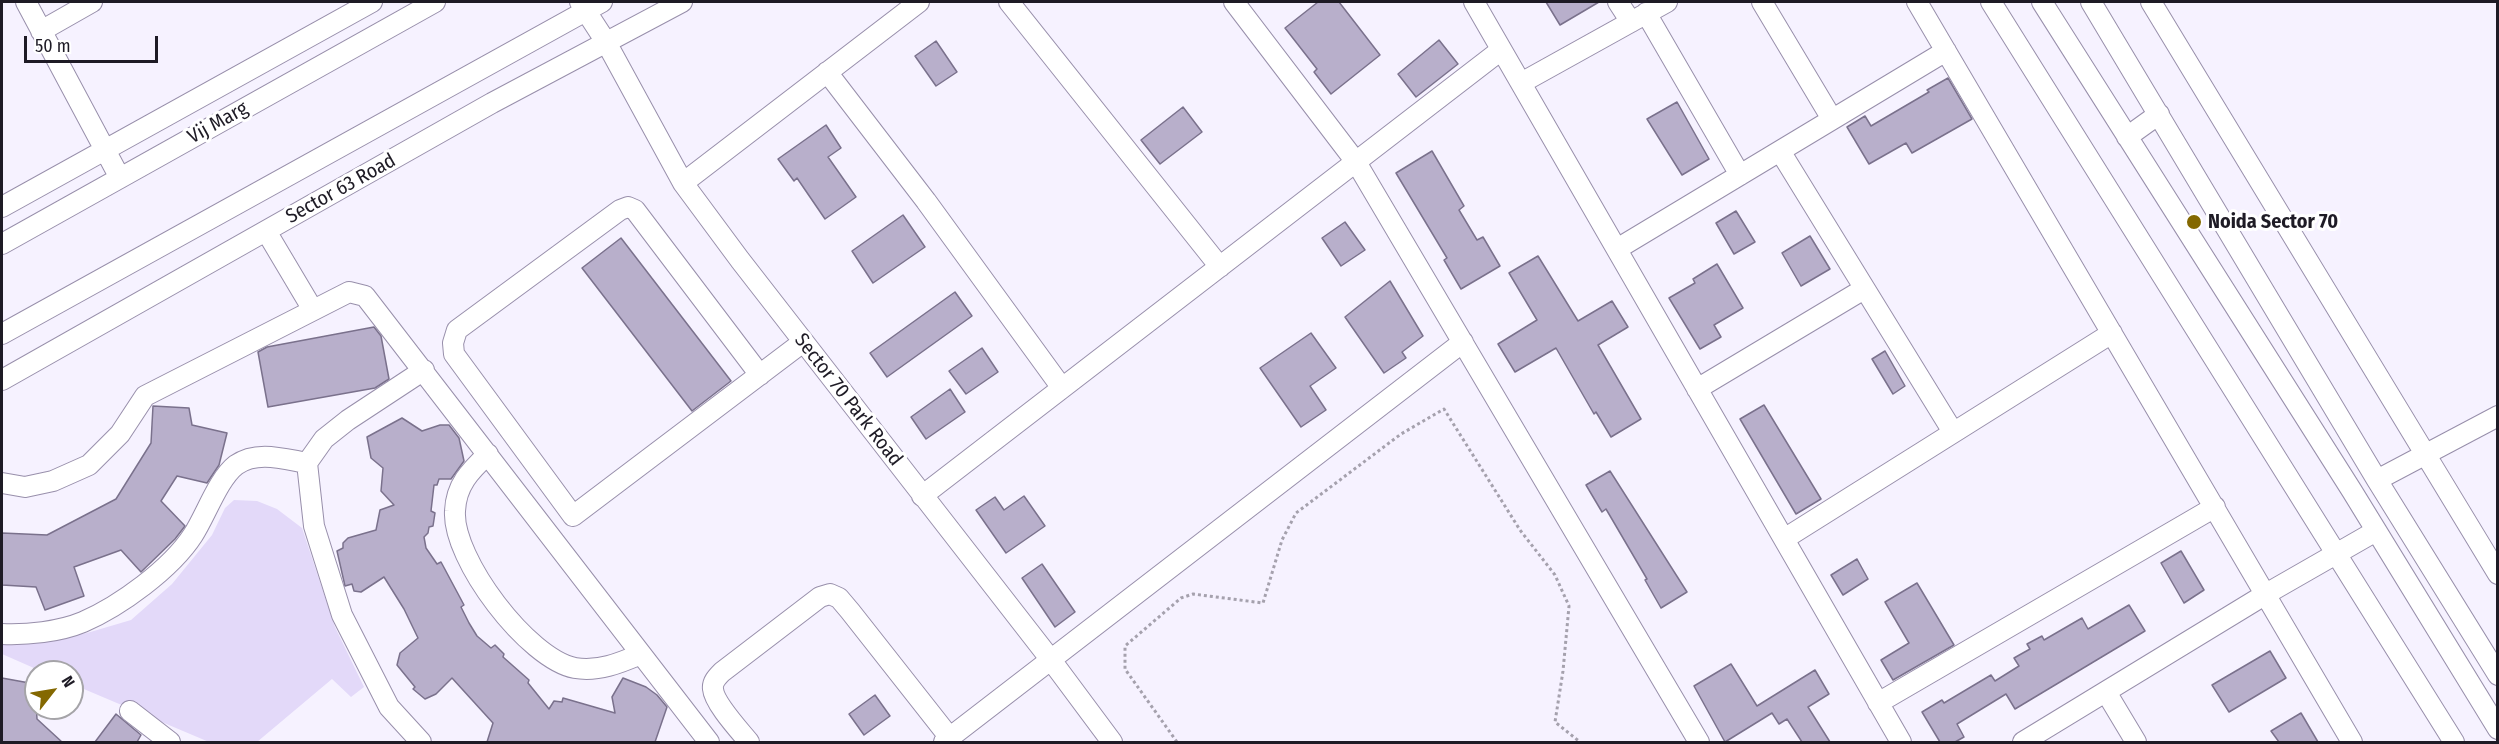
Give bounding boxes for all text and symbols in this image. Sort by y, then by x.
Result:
scale bar [27,24,160,62]
text: 50 m [35,35,71,57]
street label: Vij Marg [184,97,252,149]
street label: Sector 63 Road [282,149,400,229]
place label: Noida Sector 70 [2208,210,2338,234]
marker: Noida Sector 70 [2185,213,2203,231]
street label: Sector 70 Park Road [789,329,907,471]
north arrow [24,660,84,720]
text: N [58,672,79,691]

